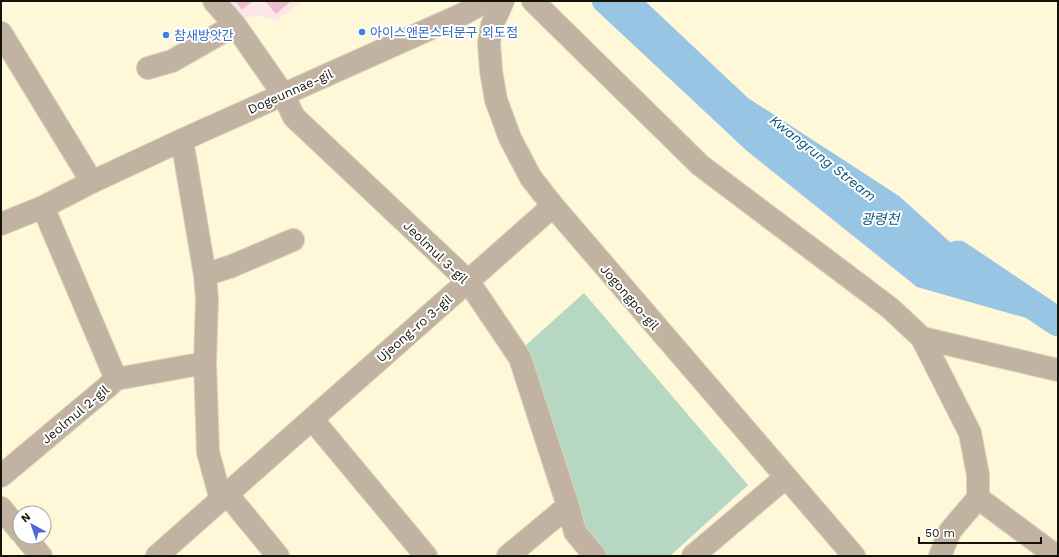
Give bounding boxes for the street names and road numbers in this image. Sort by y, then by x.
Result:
street label: Dogeunnae-gil [245,66,335,117]
street label: Jeolmul 3-gil [400,218,471,287]
street label: Jogongpo-gil [597,262,662,333]
street label: Ujeong-ro 3-gil [373,291,455,365]
street label: Jeolmul 2-gil [39,382,112,447]

